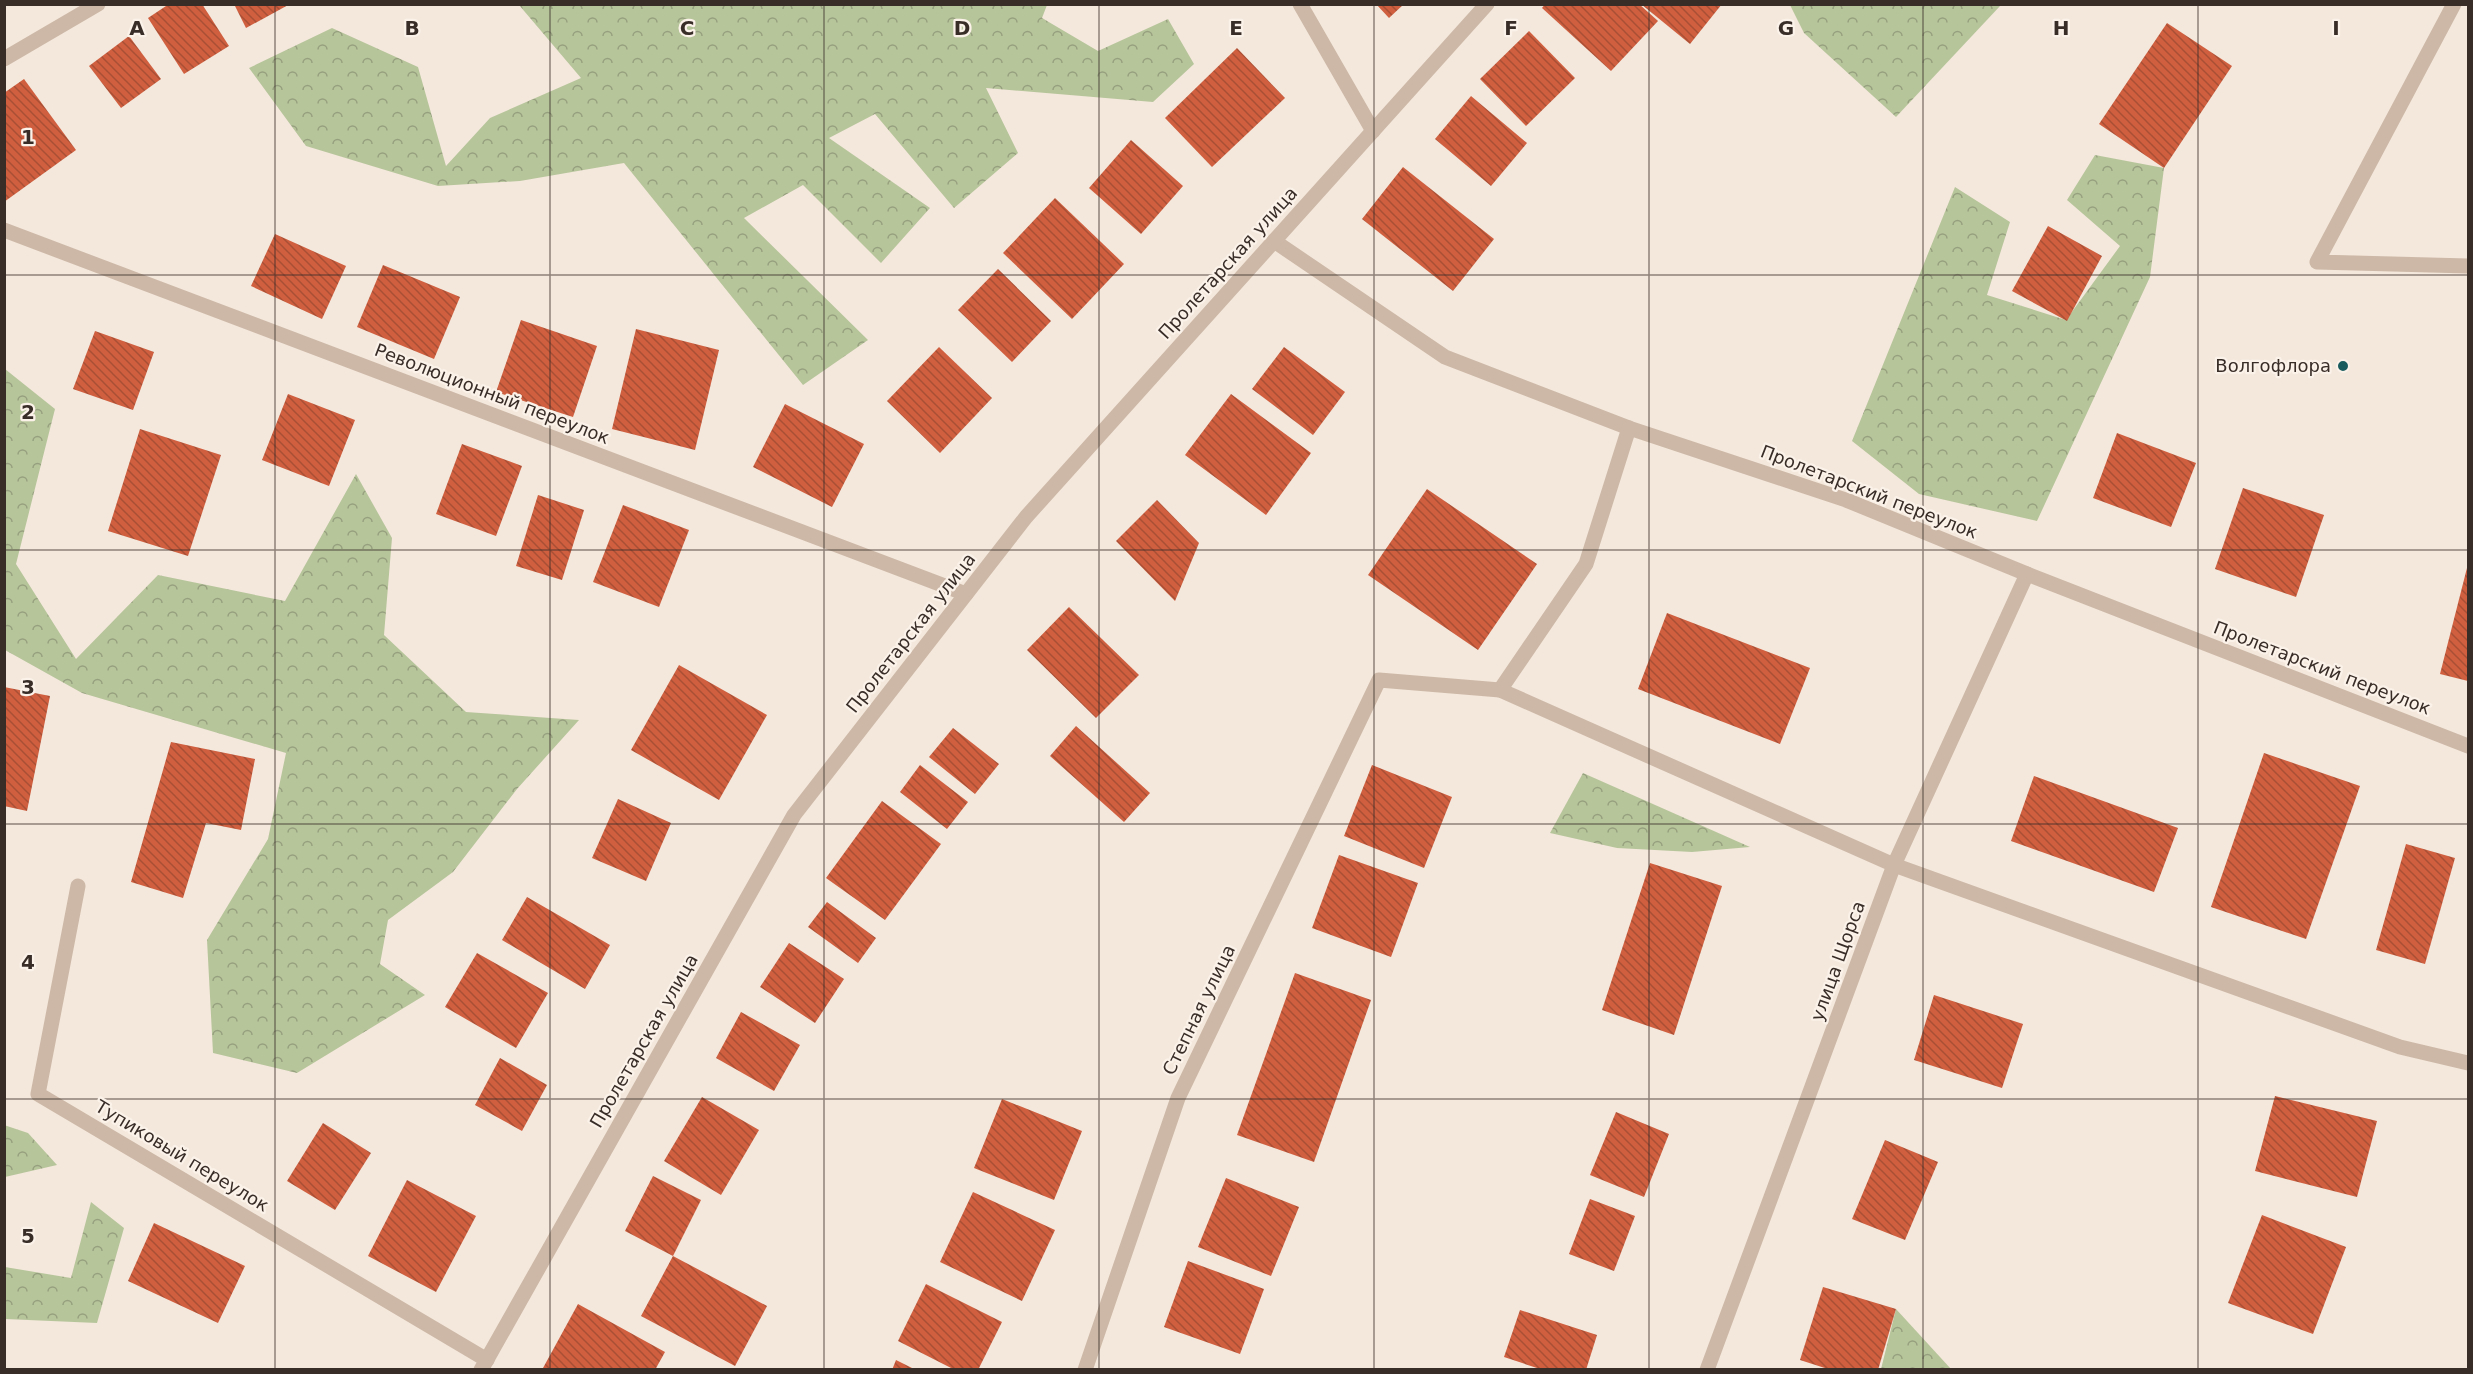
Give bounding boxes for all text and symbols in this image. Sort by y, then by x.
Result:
text: A [129,16,145,40]
text: B [404,16,420,40]
text: C [680,16,694,40]
text: D [954,16,970,40]
text: E [1229,16,1243,40]
text: F [1504,16,1518,40]
text: G [1778,16,1794,40]
text: H [2053,16,2069,40]
text: I [2332,16,2340,40]
text: 1 [21,125,35,149]
street label: Пролетарская улица [1154,182,1301,343]
street label: Революционный переулок [372,339,613,448]
place label: Волгофлора [2215,355,2331,376]
marker: Волгофлора [2336,359,2350,373]
text: 2 [21,400,35,424]
street label: Пролетарский переулок [1758,440,1981,543]
street label: Пролетарская улица [842,549,980,717]
street label: Пролетарский переулок [2211,616,2434,719]
text: 3 [21,675,35,699]
street label: улица Щорса [1806,898,1869,1024]
street label: Степная улица [1158,941,1239,1078]
text: 4 [21,950,35,974]
street label: Пролетарская улица [585,950,702,1131]
street label: Тупиковый переулок [91,1095,273,1216]
text: 5 [21,1224,35,1248]

